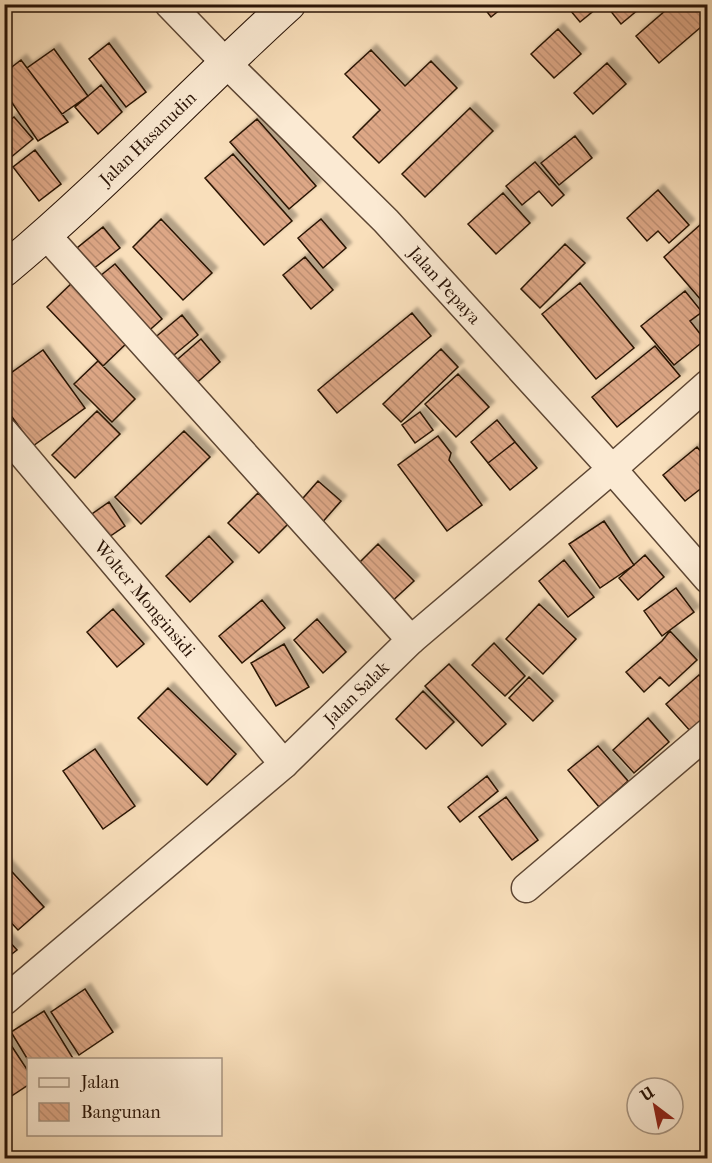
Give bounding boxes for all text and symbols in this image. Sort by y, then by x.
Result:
street label: Jalan Hasanudin [94,87,201,191]
street label: Jalan Pepaya [403,241,486,329]
street label: Wolter Monginsidi [89,536,200,662]
street label: Jalan Salak [318,656,394,731]
legend [27,1058,222,1136]
text: Jalan [79,1072,120,1093]
north arrow [625,1076,685,1136]
text: U [636,1082,658,1106]
text: Bangunan [81,1102,161,1123]

